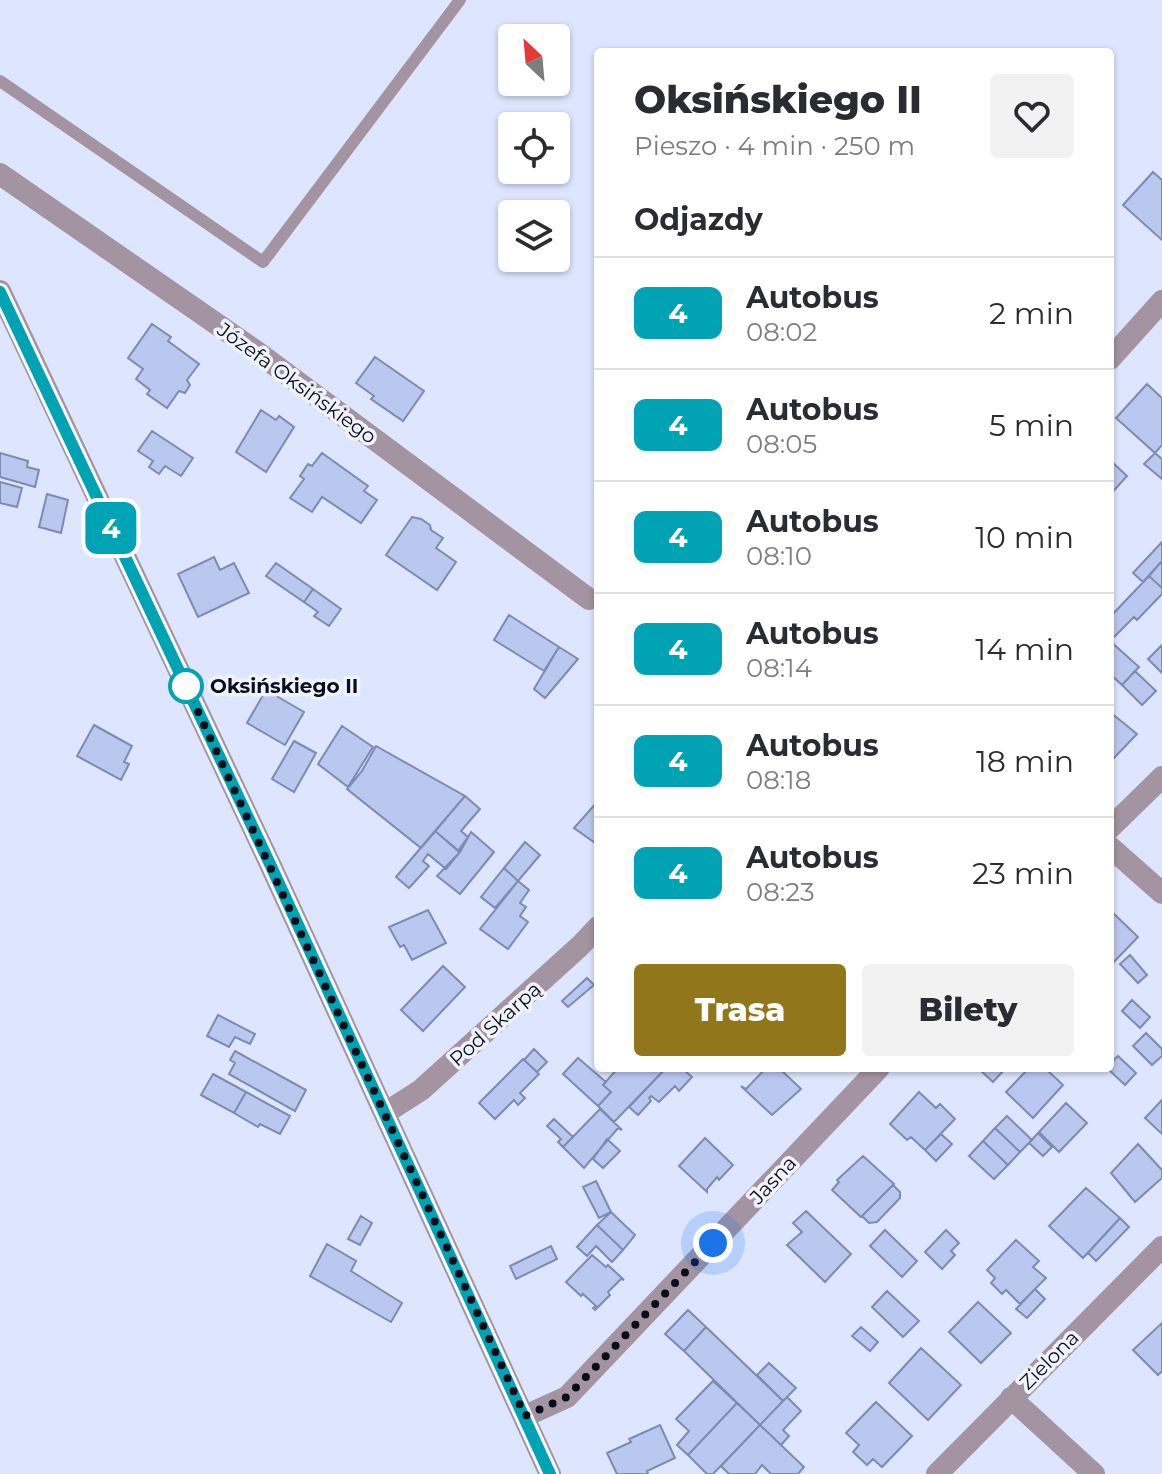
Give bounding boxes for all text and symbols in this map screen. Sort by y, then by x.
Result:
north arrow [498,24,570,96]
map controls [498,24,570,272]
button: heart [990,74,1074,158]
text: Oksińskiego II [634,76,922,123]
button: locate [498,112,570,184]
text: Pieszo · 4 min · 250 m [634,130,915,162]
button: layers [498,200,570,272]
text: Odjazdy [634,201,763,238]
text: Autobus [746,279,879,316]
text: 2 min [989,295,1074,332]
text: 4 [668,296,688,330]
text: 08:02 [746,316,817,348]
street label: Józefa Oksińskiego [212,317,381,449]
text: Autobus [746,391,879,428]
text: 5 min [989,407,1074,444]
text: 4 [668,408,688,442]
text: 08:05 [746,428,817,460]
line badge: 4 [85,502,137,554]
text: Autobus [746,503,879,540]
text: 4 [101,511,121,545]
text: 10 min [975,519,1074,556]
text: 4 [668,520,688,554]
text: 08:10 [746,540,812,572]
text: Autobus [746,615,879,652]
text: 14 min [975,631,1074,668]
text: 4 [668,632,688,666]
text: 08:14 [746,652,812,684]
marker: Oksińskiego II [169,669,203,703]
place label: Oksińskiego II [210,674,358,698]
text: Autobus [746,727,879,764]
text: 18 min [976,743,1074,780]
text: 4 [668,744,688,778]
text: 08:18 [746,764,811,796]
text: Autobus [746,839,879,876]
text: 23 min [972,855,1074,892]
text: 4 [668,856,688,890]
text: 08:23 [746,876,815,908]
button: Trasa [634,964,846,1056]
button: Bilety [862,964,1074,1056]
street label: Pod Skarpą [444,977,546,1071]
street label: Jasna [744,1151,801,1210]
your location [693,1223,733,1263]
street label: Zielona [1014,1325,1084,1395]

